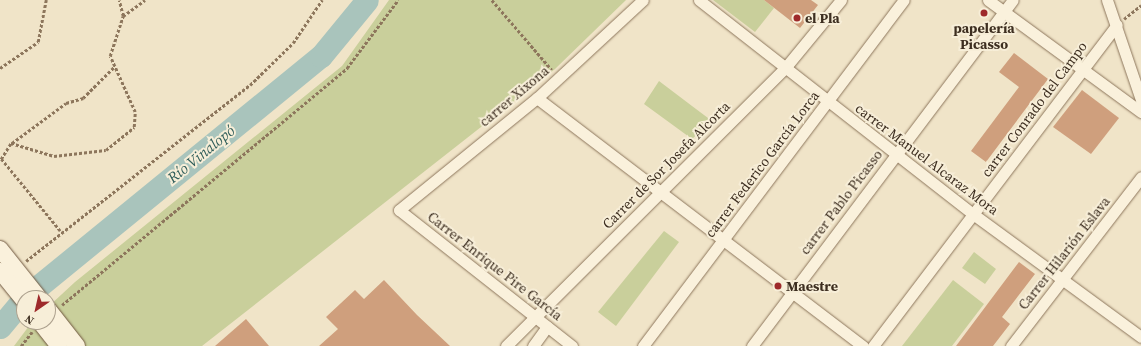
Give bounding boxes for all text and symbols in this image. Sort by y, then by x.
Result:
marker: papelería Picasso [979,8,989,18]
place label: el Pla [805,10,840,26]
marker: el Pla [792,13,802,23]
place label: papelería Picasso [953,20,1015,52]
street label: carrer Conrado del Campo [978,38,1090,180]
street label: carrer Xixona [476,62,552,130]
street label: carrer Federico García Lorca [701,87,823,241]
street label: Carrer de Sor Josefa Alcorta [599,98,733,232]
street label: carrer Manuel Alcaraz Mora [852,100,1002,218]
water label: Río Vinalopó [164,121,238,187]
street label: carrer Pablo Picasso [796,146,886,258]
street label: Carrer Hilarión Eslava [1015,193,1113,313]
street label: Carrer Enrique Pire García [424,208,566,324]
place label: Maestre [786,278,838,294]
marker: Maestre [773,281,783,291]
north arrow [16,290,56,330]
text: N [22,311,37,328]

